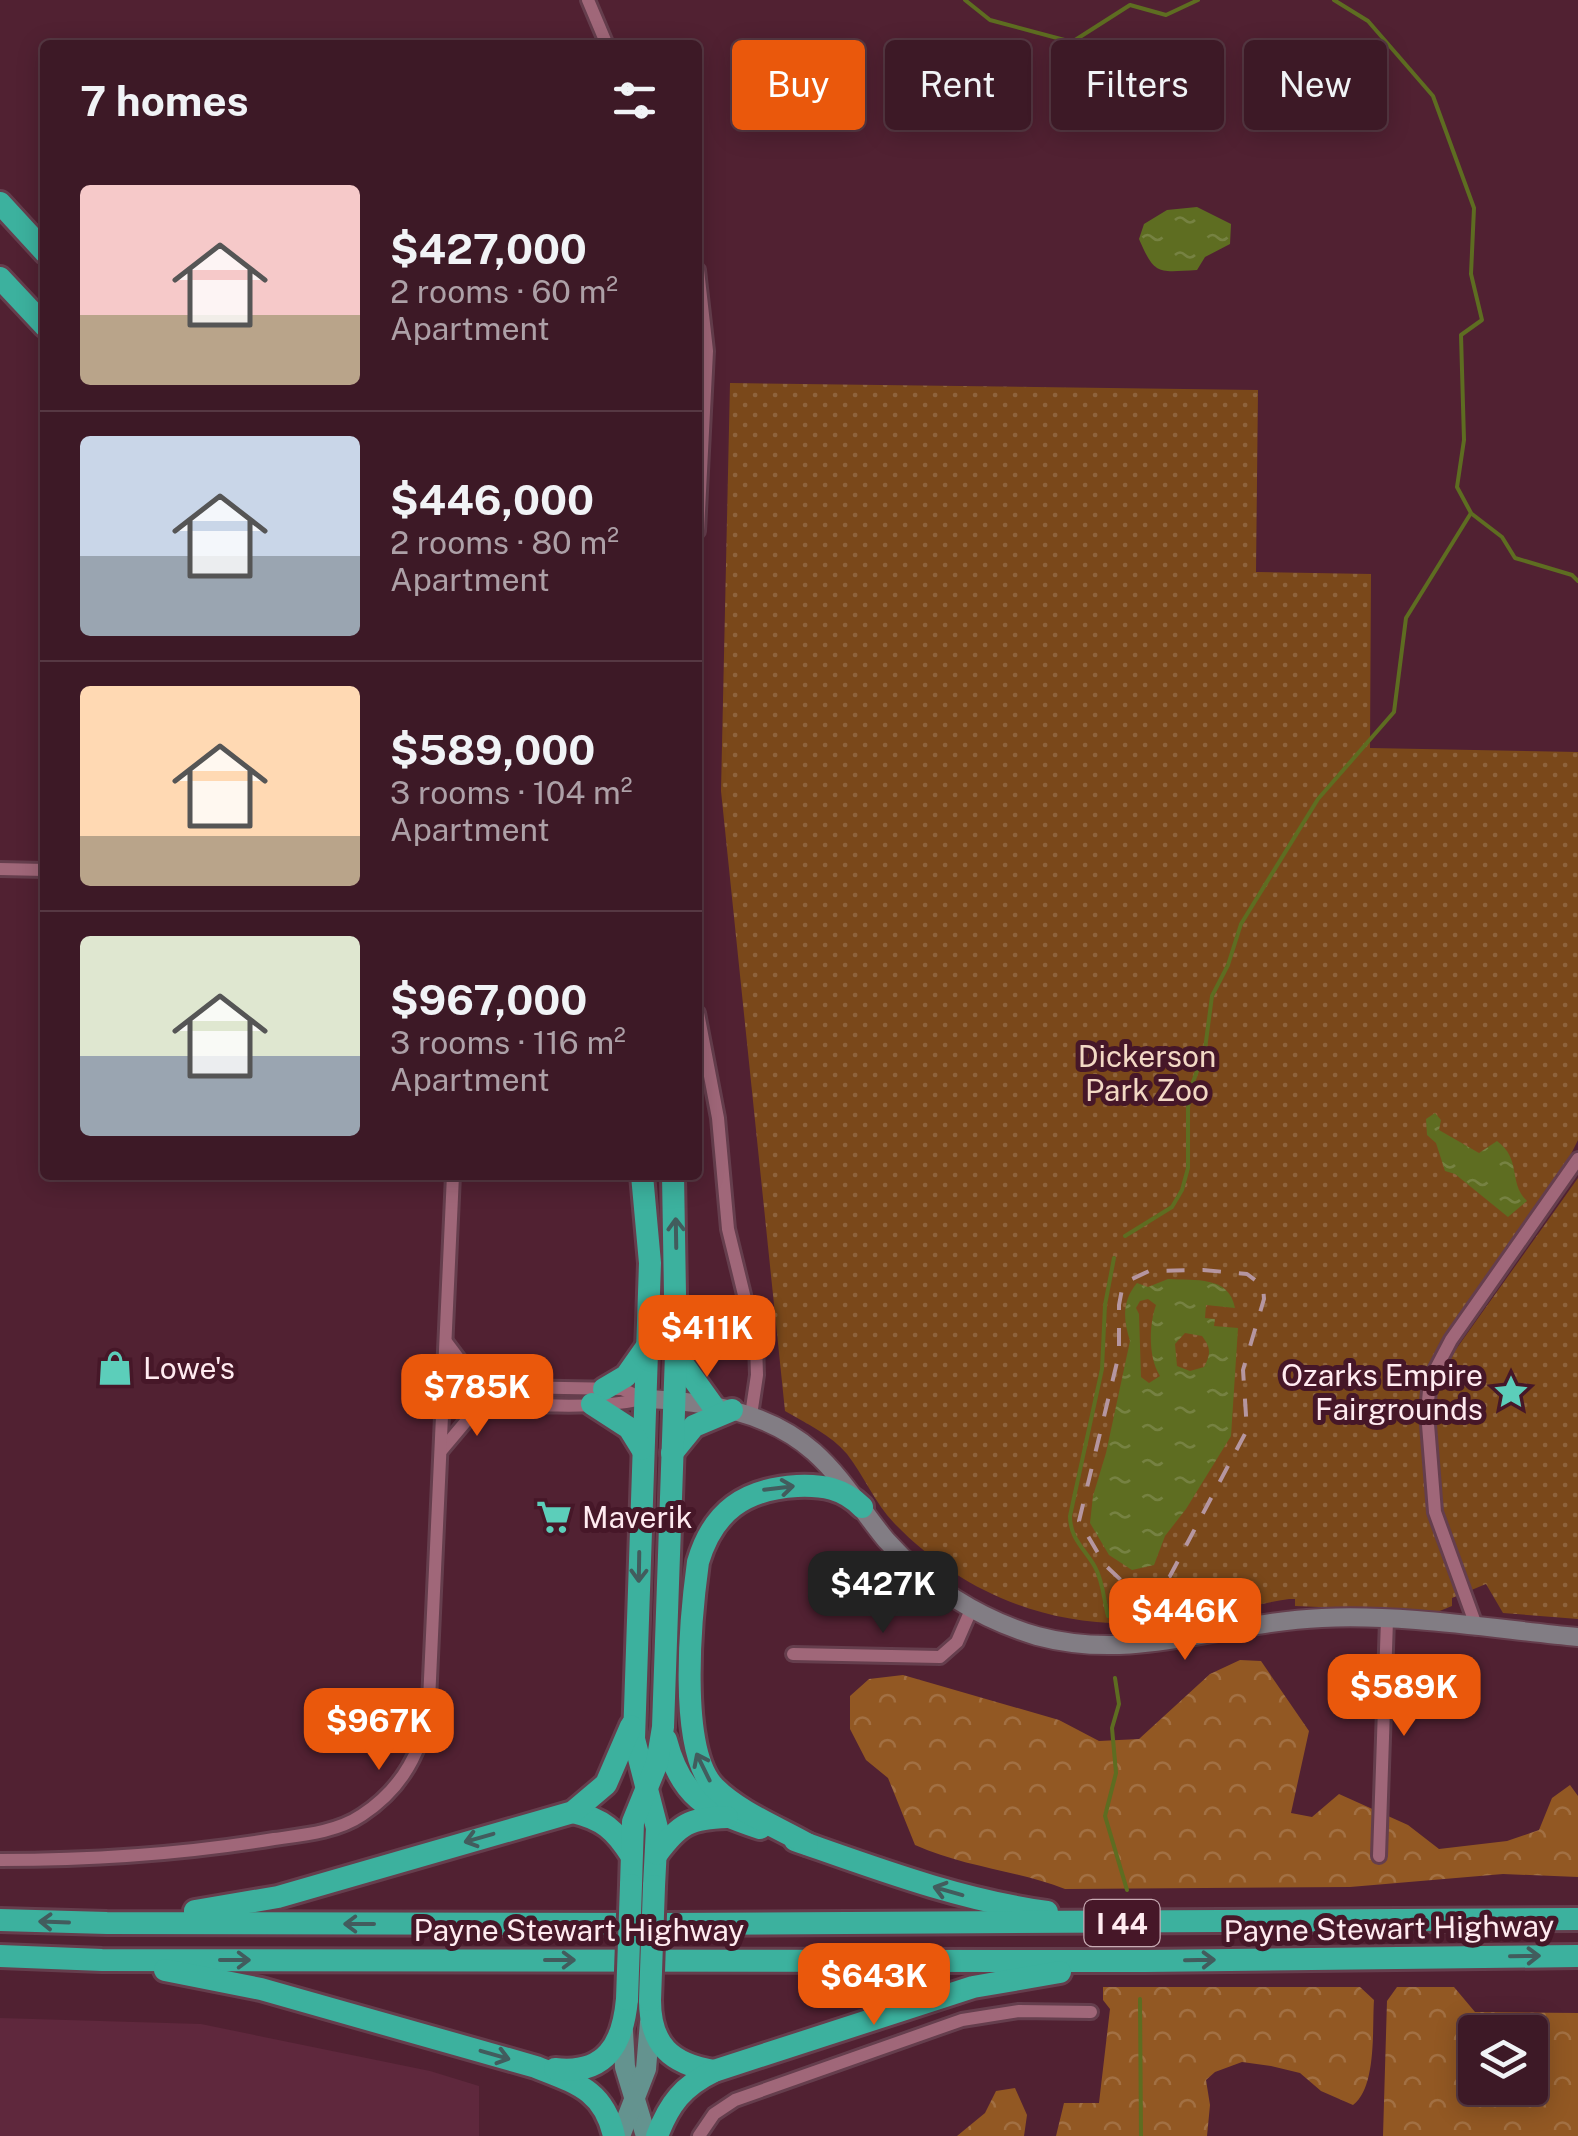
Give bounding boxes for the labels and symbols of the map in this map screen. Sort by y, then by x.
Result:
park label: Dickerson Park Zoo [1078,1038,1216,1108]
one-way arrow [666,1217,686,1250]
pin: $411K [637,1295,777,1380]
shop icon: Lowe's [96,1349,134,1387]
place label: Lowe's [143,1350,235,1386]
pin: $785K [407,1354,547,1439]
place label: Ozarks Empire Fairgrounds [1281,1357,1483,1427]
place icon: Ozarks Empire Fairgrounds [1492,1373,1530,1411]
one-way arrow [762,1478,794,1497]
supermarket icon: Maverik [535,1498,573,1536]
place label: Maverik [582,1499,693,1535]
one-way arrow [630,1550,648,1582]
pin: $427K [813,1551,953,1636]
pin: $446K [1115,1578,1255,1663]
pin: $589K [1334,1654,1474,1739]
pin: $967K [309,1688,449,1773]
one-way arrow [692,1753,711,1783]
one-way arrow [464,1830,495,1848]
one-way arrow [933,1881,965,1899]
road number: I 44 [1084,1900,1160,1946]
street label: Payne Stewart Highway [1223,1907,1555,1949]
one-way arrow [38,1912,70,1931]
street label: Payne Stewart Highway [414,1912,744,1948]
one-way arrow [343,1914,376,1934]
pin: $643K [804,1943,944,2028]
one-way arrow [1508,1946,1540,1966]
one-way arrow [218,1950,250,1970]
one-way arrow [542,1950,575,1970]
one-way arrow [1182,1950,1215,1970]
one-way arrow [479,2047,510,2065]

